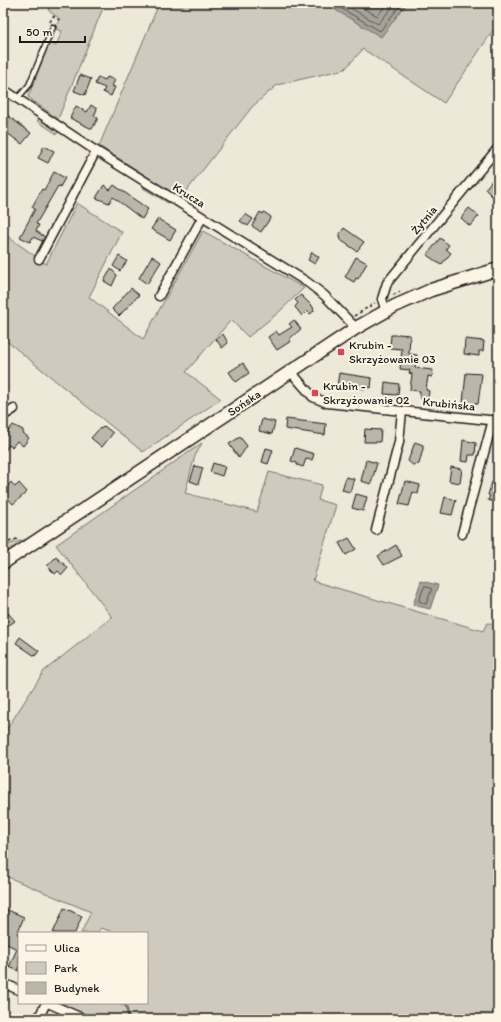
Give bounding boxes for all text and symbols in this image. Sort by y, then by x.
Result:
scale bar [20,18,85,44]
text: 50 m [26,25,52,39]
street label: Krucza [170,180,208,210]
street label: Żytnia [408,203,440,237]
place label: Krubin - Skrzyżowanie 03 [349,338,436,366]
marker: Krubin - Skrzyżowanie 03 [336,347,346,357]
place label: Krubin - Skrzyżowanie 02 [323,379,410,407]
street label: Sońska [225,387,263,419]
marker: Krubin - Skrzyżowanie 02 [310,388,320,398]
street label: Krubińska [422,394,477,414]
legend [18,932,148,1004]
text: Ulica [54,941,80,955]
text: Park [54,961,78,975]
text: Budynek [54,981,100,995]

